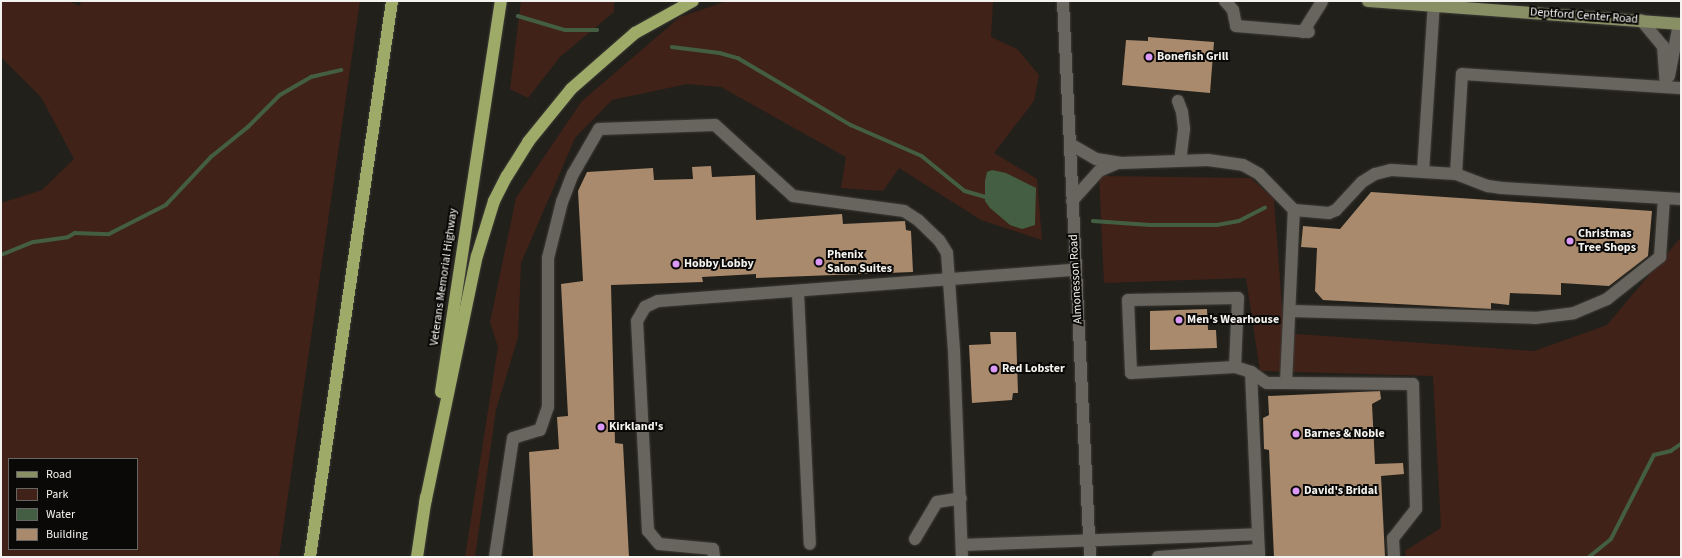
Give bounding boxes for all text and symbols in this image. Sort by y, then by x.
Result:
street label: Deptford Center Road [1529,5,1639,27]
place label: Bonefish Grill [1157,50,1229,64]
marker: Bonefish Grill [1144,52,1154,62]
street label: Veterans Memorial Highway [427,207,461,347]
place label: Christmas Tree Shops [1578,227,1636,255]
street label: Almonesson Road [1066,234,1086,324]
marker: Christmas Tree Shops [1565,236,1575,246]
place label: Phenix Salon Suites [827,248,892,276]
place label: Hobby Lobby [684,257,754,271]
marker: Phenix Salon Suites [814,257,824,267]
marker: Hobby Lobby [671,259,681,269]
place label: Men's Wearhouse [1187,313,1279,327]
marker: Men's Wearhouse [1174,315,1184,325]
place label: Red Lobster [1002,362,1065,376]
marker: Red Lobster [989,364,999,374]
place label: Kirkland's [609,420,663,434]
marker: Kirkland's [596,422,606,432]
place label: Barnes & Noble [1304,427,1385,441]
marker: Barnes & Noble [1291,429,1301,439]
legend [8,458,138,550]
text: Road [46,466,72,483]
place label: David's Bridal [1304,484,1377,498]
text: Park [46,486,68,503]
marker: David's Bridal [1291,486,1301,496]
text: Water [46,506,75,523]
text: Building [46,526,88,543]

